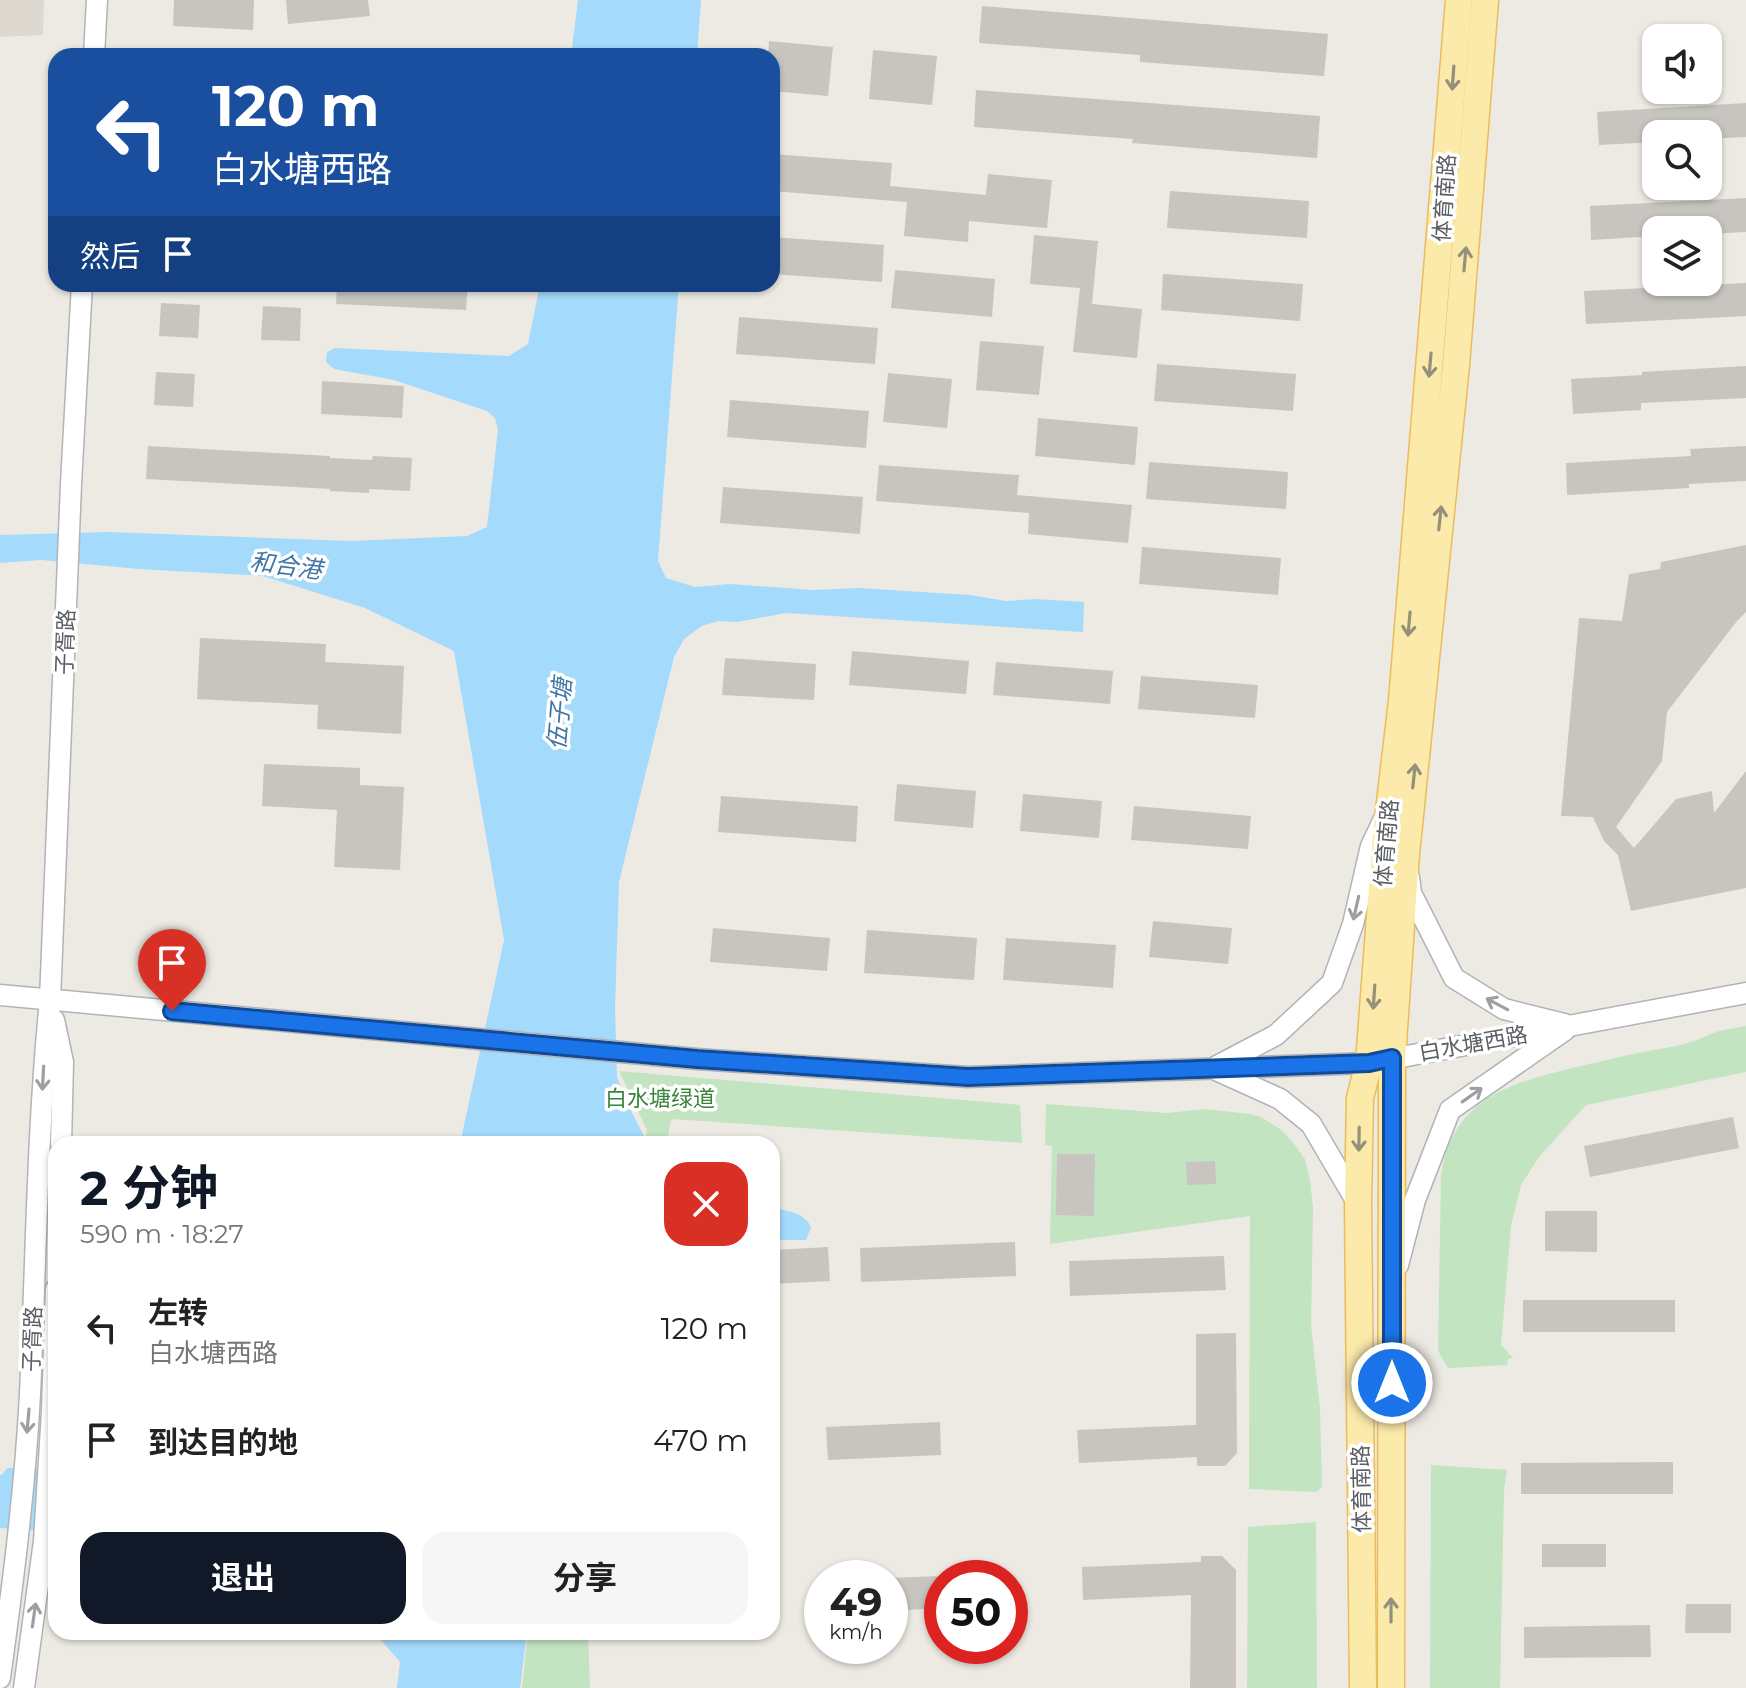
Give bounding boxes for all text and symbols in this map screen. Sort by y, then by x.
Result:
map controls [1642,24,1722,296]
button: sound [1642,24,1722,104]
one-way arrow [1445,64,1460,91]
text: 120 m [212,72,380,140]
icon: left [80,80,184,184]
button: search [1642,120,1722,200]
text: 白水塘西路 [212,147,392,191]
street label: 体育南路 [1428,153,1461,243]
button: layers [1642,216,1722,296]
icon: arrive [156,232,200,276]
text: 然后 [80,238,140,275]
one-way arrow [1457,246,1472,273]
one-way arrow [1422,351,1437,378]
one-way arrow [1433,505,1448,531]
water label: 和合港 [249,547,327,585]
street label: 子胥路 [51,609,80,675]
one-way arrow [1401,610,1416,637]
water label: 伍子塘 [542,673,577,751]
one-way arrow [1406,763,1421,790]
street label: 体育南路 [1369,798,1404,888]
one-way arrow [1348,895,1363,921]
pin [138,929,206,1011]
icon: arrive [150,941,194,985]
one-way arrow [1366,984,1381,1010]
one-way arrow [1486,996,1509,1012]
street label: 白水塘西路 [1417,1021,1530,1066]
one-way arrow [35,1064,50,1091]
park label: 白水塘绿道 [605,1085,715,1112]
one-way arrow [1460,1087,1482,1103]
one-way arrow [1352,1125,1367,1152]
text: 2 分钟 [80,1159,218,1217]
button: close [664,1162,748,1246]
text: 590 m · 18:27 [80,1218,244,1250]
text: 左转 [148,1294,208,1331]
street label: 子胥路 [18,1306,47,1372]
icon: left [80,1306,124,1350]
text: 120 m [661,1310,748,1347]
text: 白水塘西路 [148,1337,278,1369]
position arrow [1350,1341,1434,1425]
one-way arrow [20,1407,35,1434]
icon: arrive [80,1418,124,1462]
text: 470 m [653,1422,748,1459]
text: 到达目的地 [148,1424,298,1461]
street label: 体育南路 [1347,1445,1376,1533]
button: 退出 [80,1532,406,1624]
button: 分享 [422,1532,748,1624]
speed limit sign: 50 [924,1560,1028,1664]
text: 49 [830,1577,882,1626]
one-way arrow [1383,1597,1399,1624]
one-way arrow [27,1602,42,1628]
text: km/h [829,1620,883,1644]

